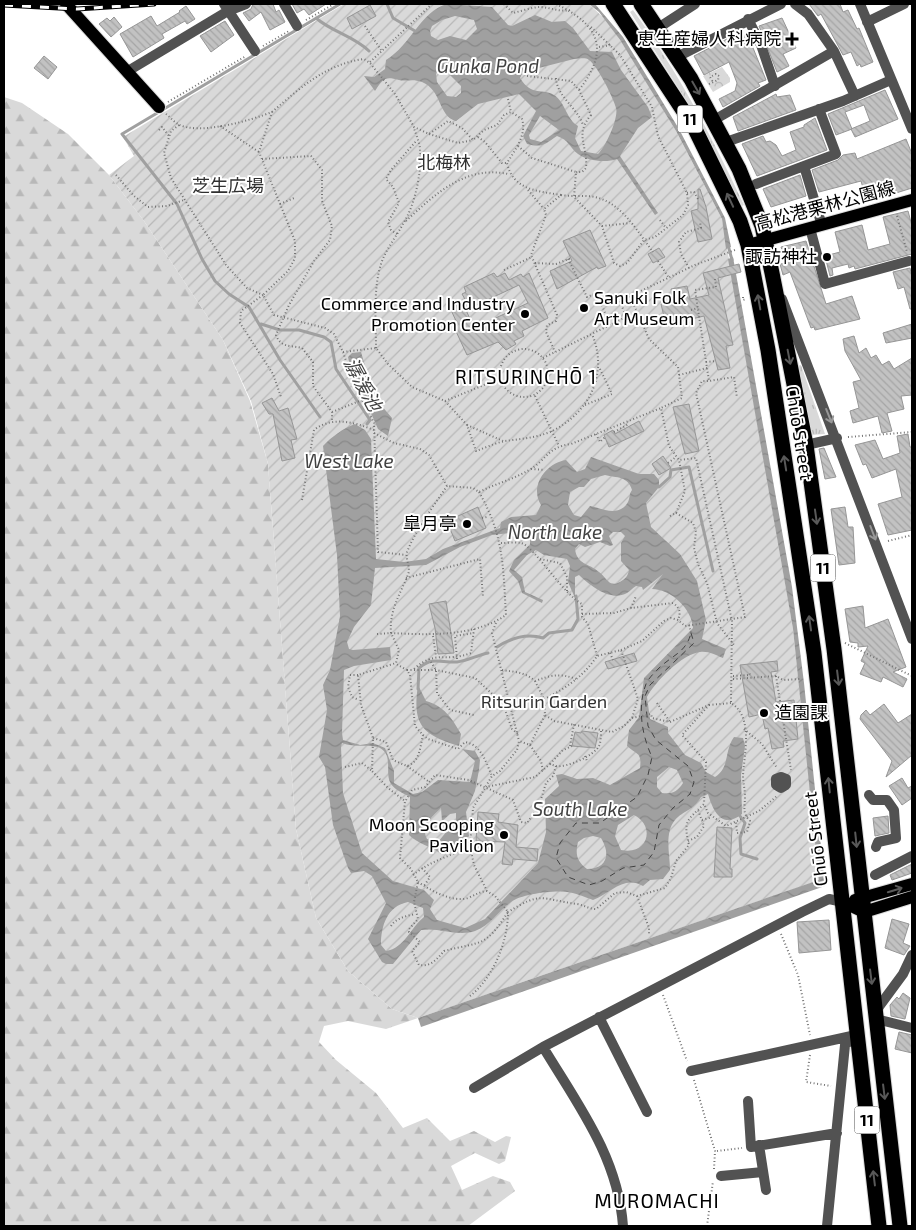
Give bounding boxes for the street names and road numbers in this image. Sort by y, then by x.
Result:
road number: 11 [678,106,702,132]
street label: 高松港栗林公園線 [752,176,897,234]
street label: Chūō Street [782,384,818,482]
road number: 11 [810,554,836,582]
street label: Chūō Street [798,790,832,888]
road number: 11 [854,1106,880,1134]

